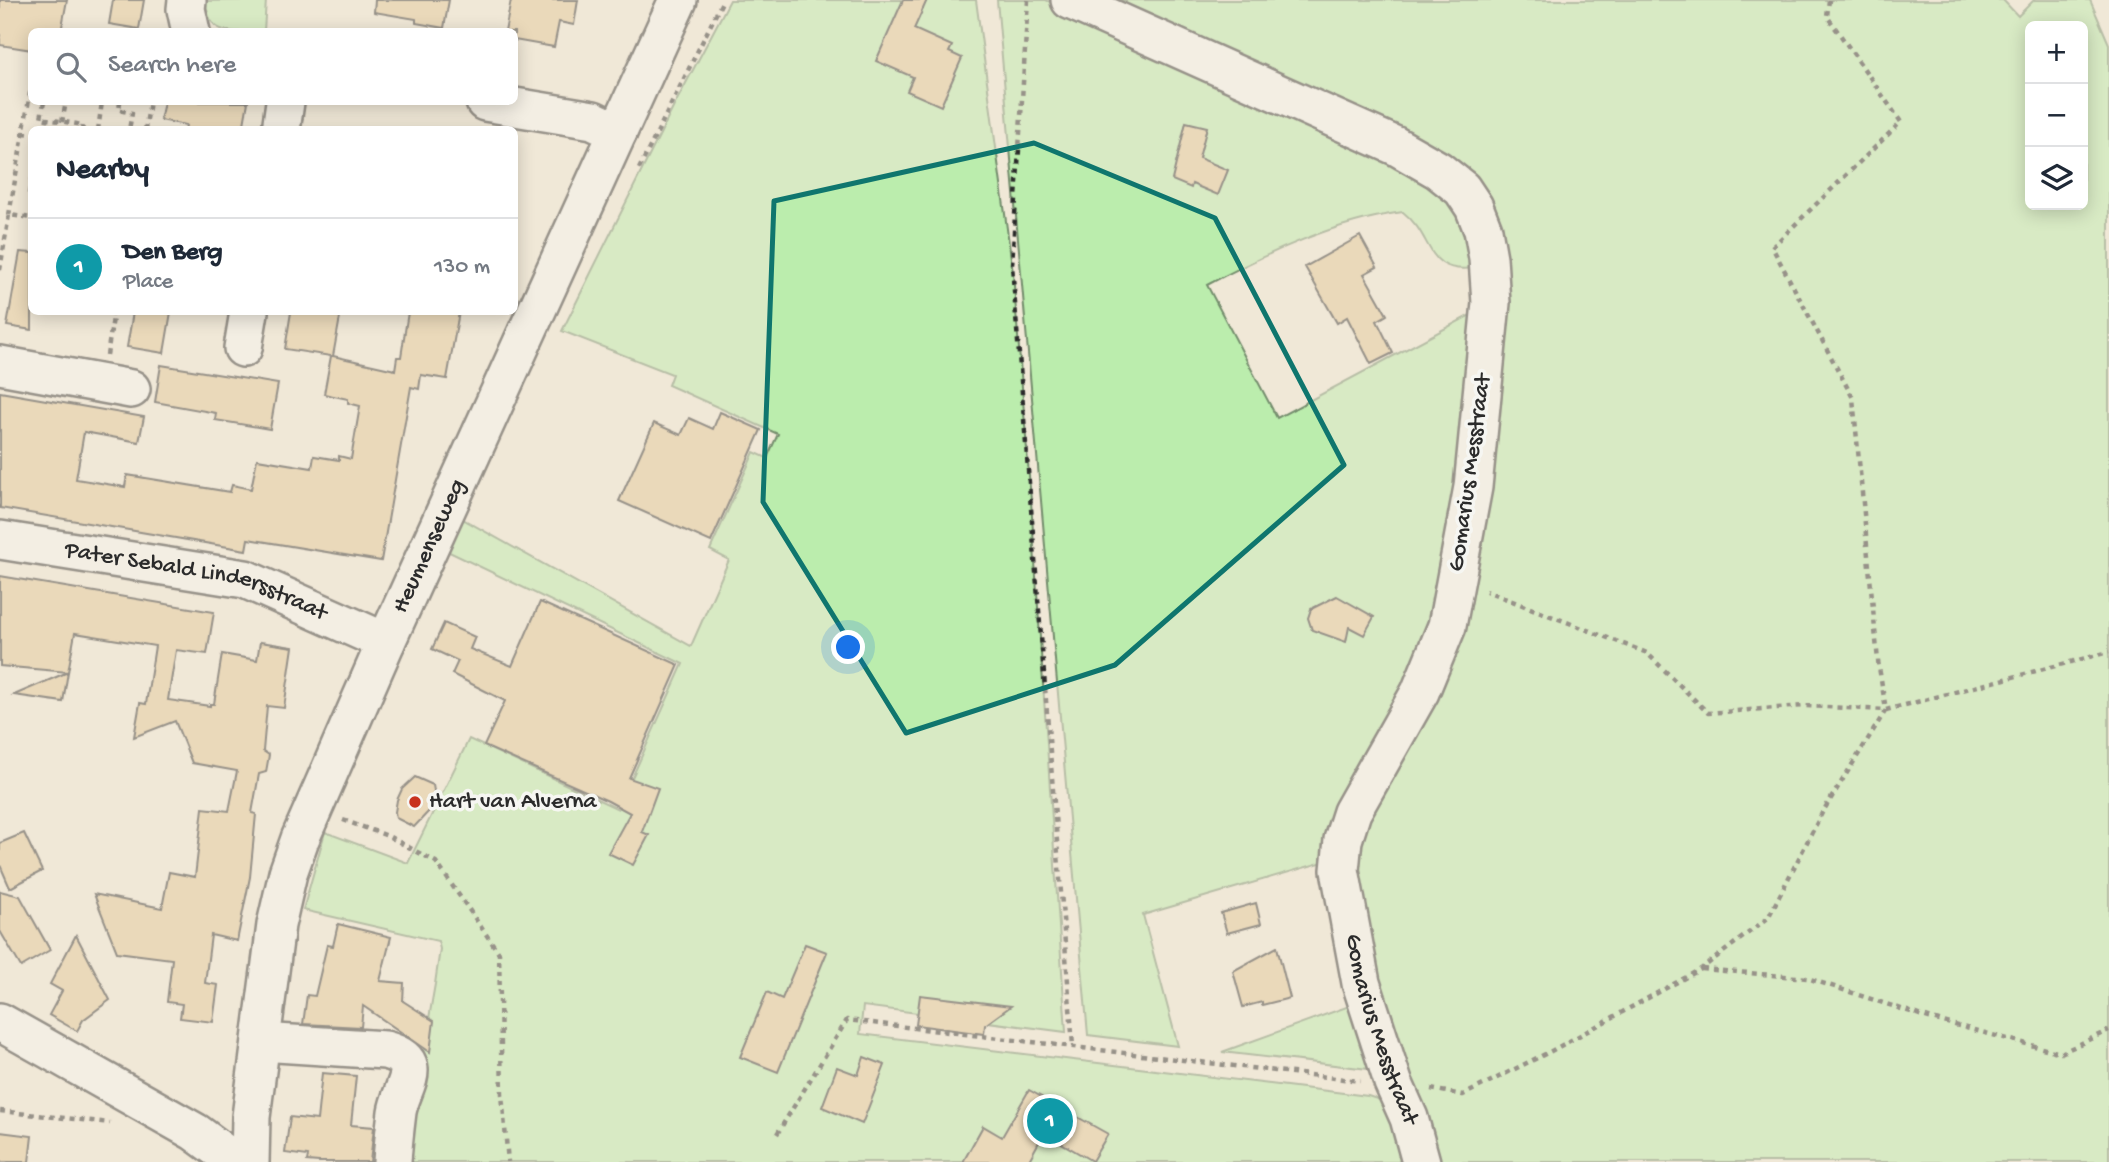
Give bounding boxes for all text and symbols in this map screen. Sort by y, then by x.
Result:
map controls [2025,21,2088,210]
button: + [2025,21,2088,84]
search box [28,28,518,105]
icon: search [52,48,90,86]
text: Search here [108,51,236,82]
button: − [2025,84,2088,147]
button: layers [2025,147,2088,210]
text: Nearby [56,154,149,189]
text: Den Berg [123,238,223,269]
text: 1 [74,254,84,281]
text: 130 m [434,254,490,281]
text: Place [123,269,173,296]
street label: Gomarius Messtraat [1443,370,1500,573]
street label: Heumenseweg [386,475,472,618]
street label: Pater Sebald Lindersstraat [62,536,333,629]
your location [831,630,865,664]
place label: Hart van Alverna [429,788,597,817]
marker: Hart van Alverna [407,794,423,810]
street label: Gomarius Messtraat [1338,932,1425,1130]
pin: 1 [1027,1095,1073,1147]

